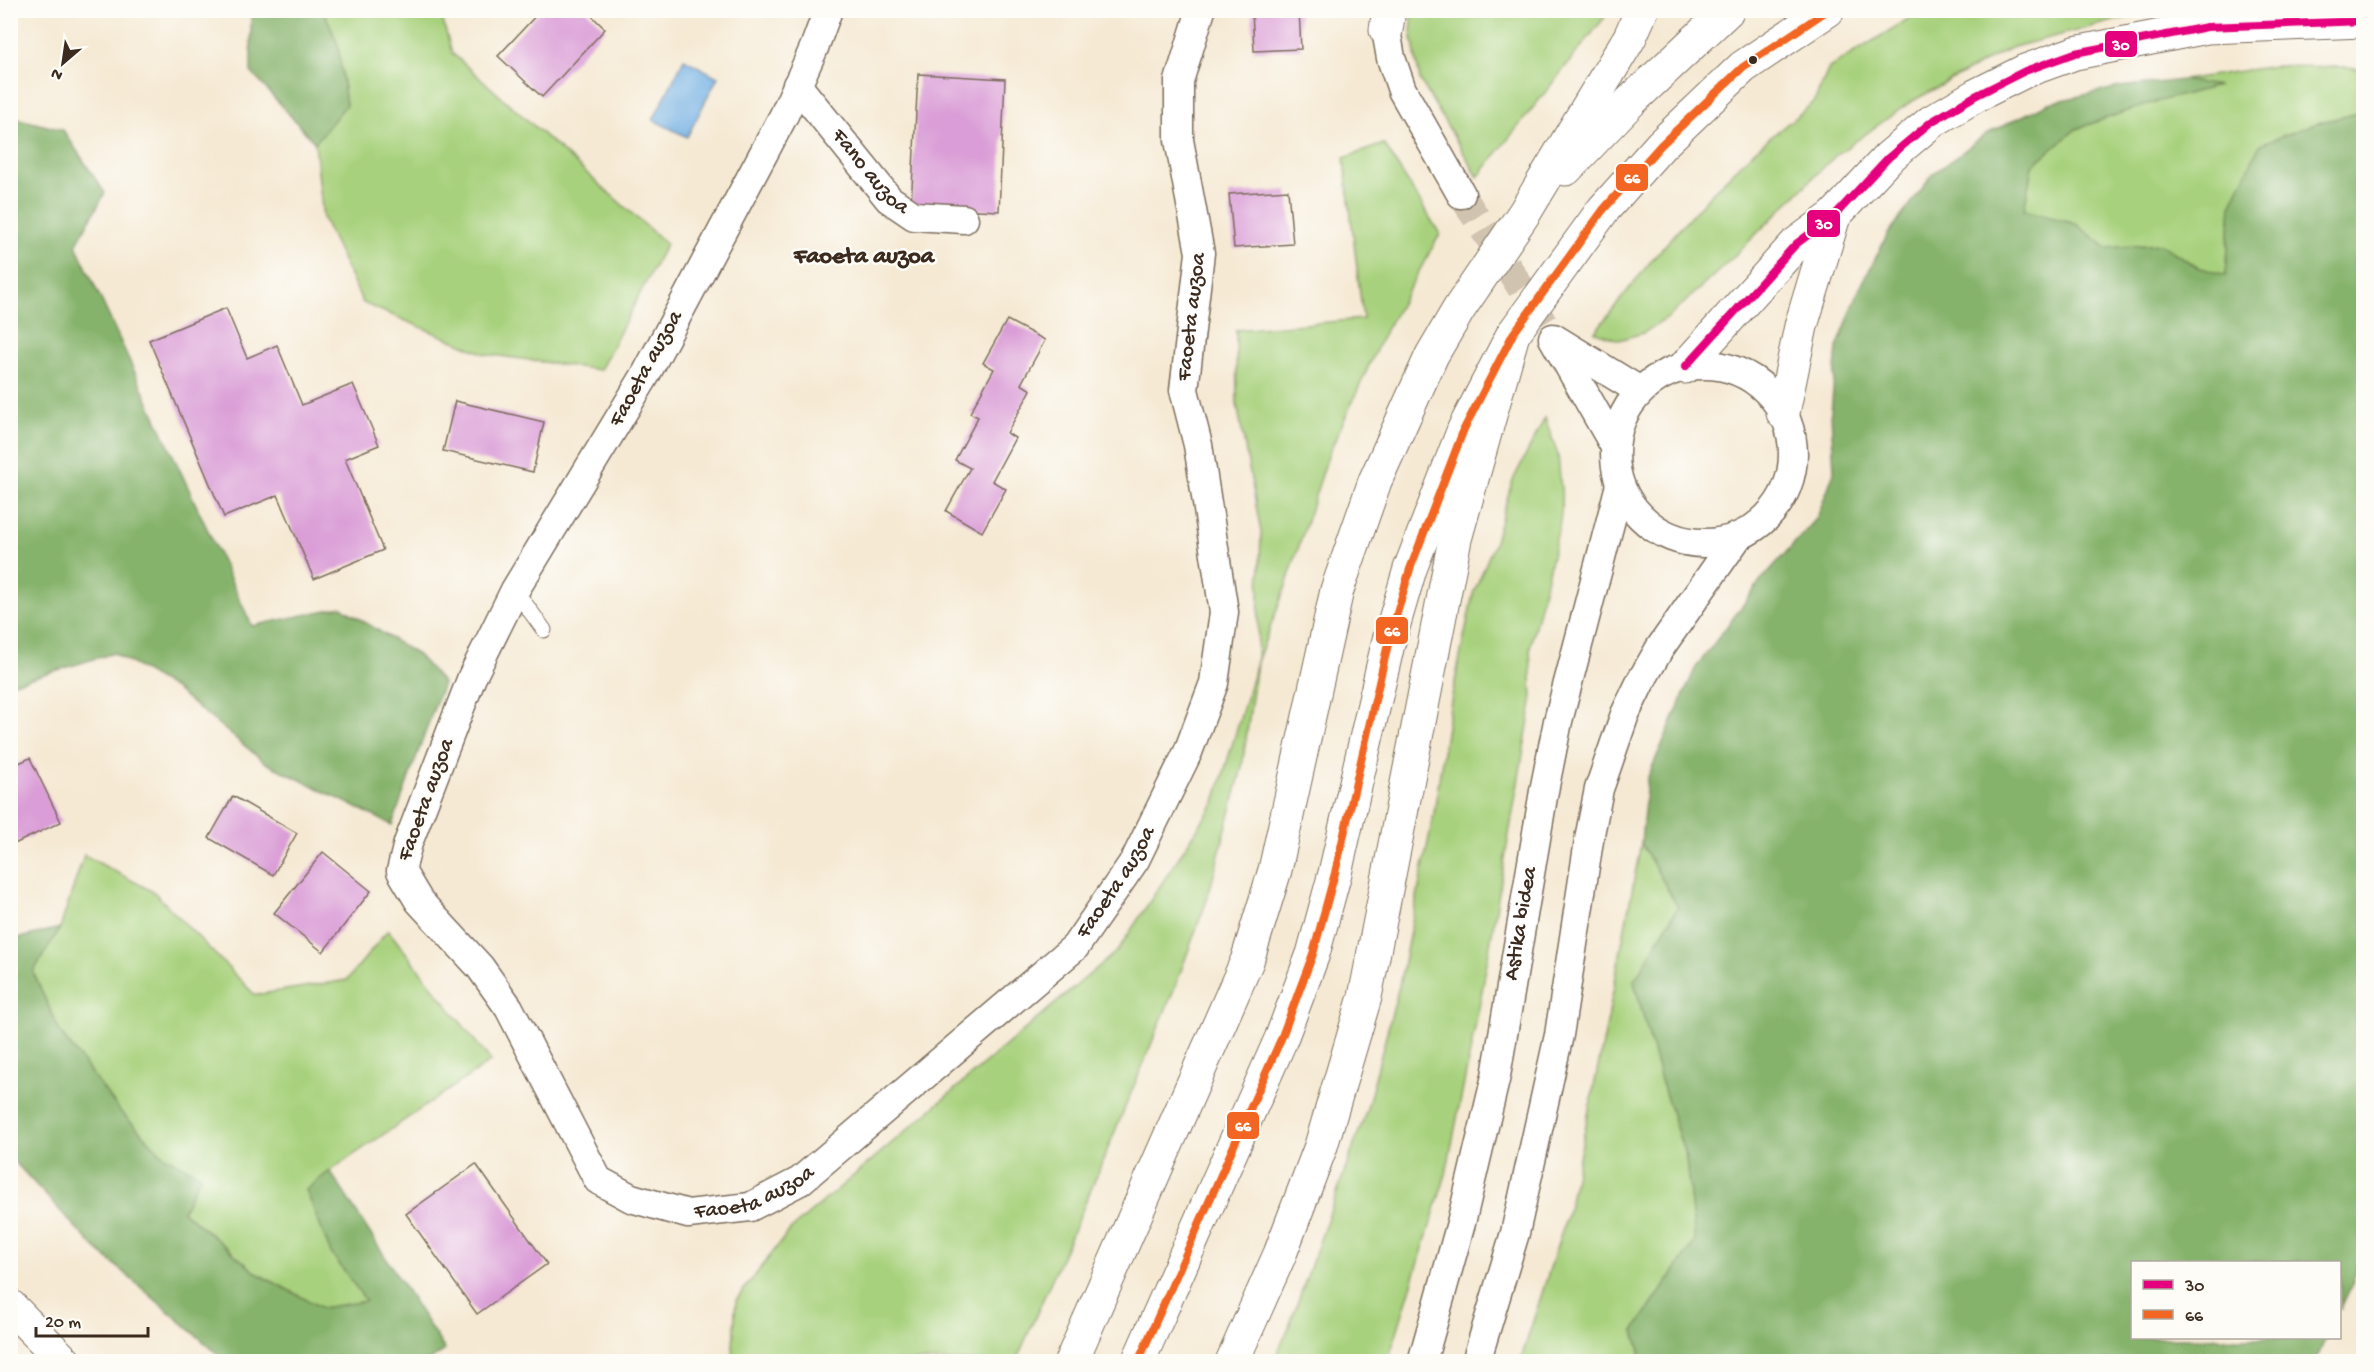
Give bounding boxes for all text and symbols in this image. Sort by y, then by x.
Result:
line badge: 30 [2104,30,2138,58]
north arrow [33,33,93,93]
text: 30 [2111,38,2130,57]
unlabelled marker [1747,54,1759,66]
text: N [48,62,67,84]
street label: Fano auzoa [824,123,914,222]
line badge: 66 [1615,163,1649,192]
text: 66 [1624,171,1641,190]
line badge: 30 [1806,209,1841,238]
text: 30 [1814,217,1833,236]
district label: Faoeta auzoa [793,243,936,272]
street label: Faoeta auzoa [1172,251,1213,383]
street label: Faoeta auzoa [604,306,690,432]
line badge: 66 [1375,616,1409,645]
text: 66 [1384,624,1401,643]
street label: Faoeta auzoa [392,734,461,866]
street label: Faoeta auzoa [1071,822,1163,945]
street label: Astika bidea [1499,864,1544,982]
line badge: 66 [1226,1111,1260,1140]
text: 66 [1235,1119,1252,1138]
street label: Faoeta auzoa [692,1160,821,1226]
legend [2131,1261,2341,1339]
text: 30 [2184,1277,2205,1298]
scale bar [36,1300,148,1338]
text: 66 [2185,1307,2204,1328]
text: 20 m [45,1313,81,1334]

